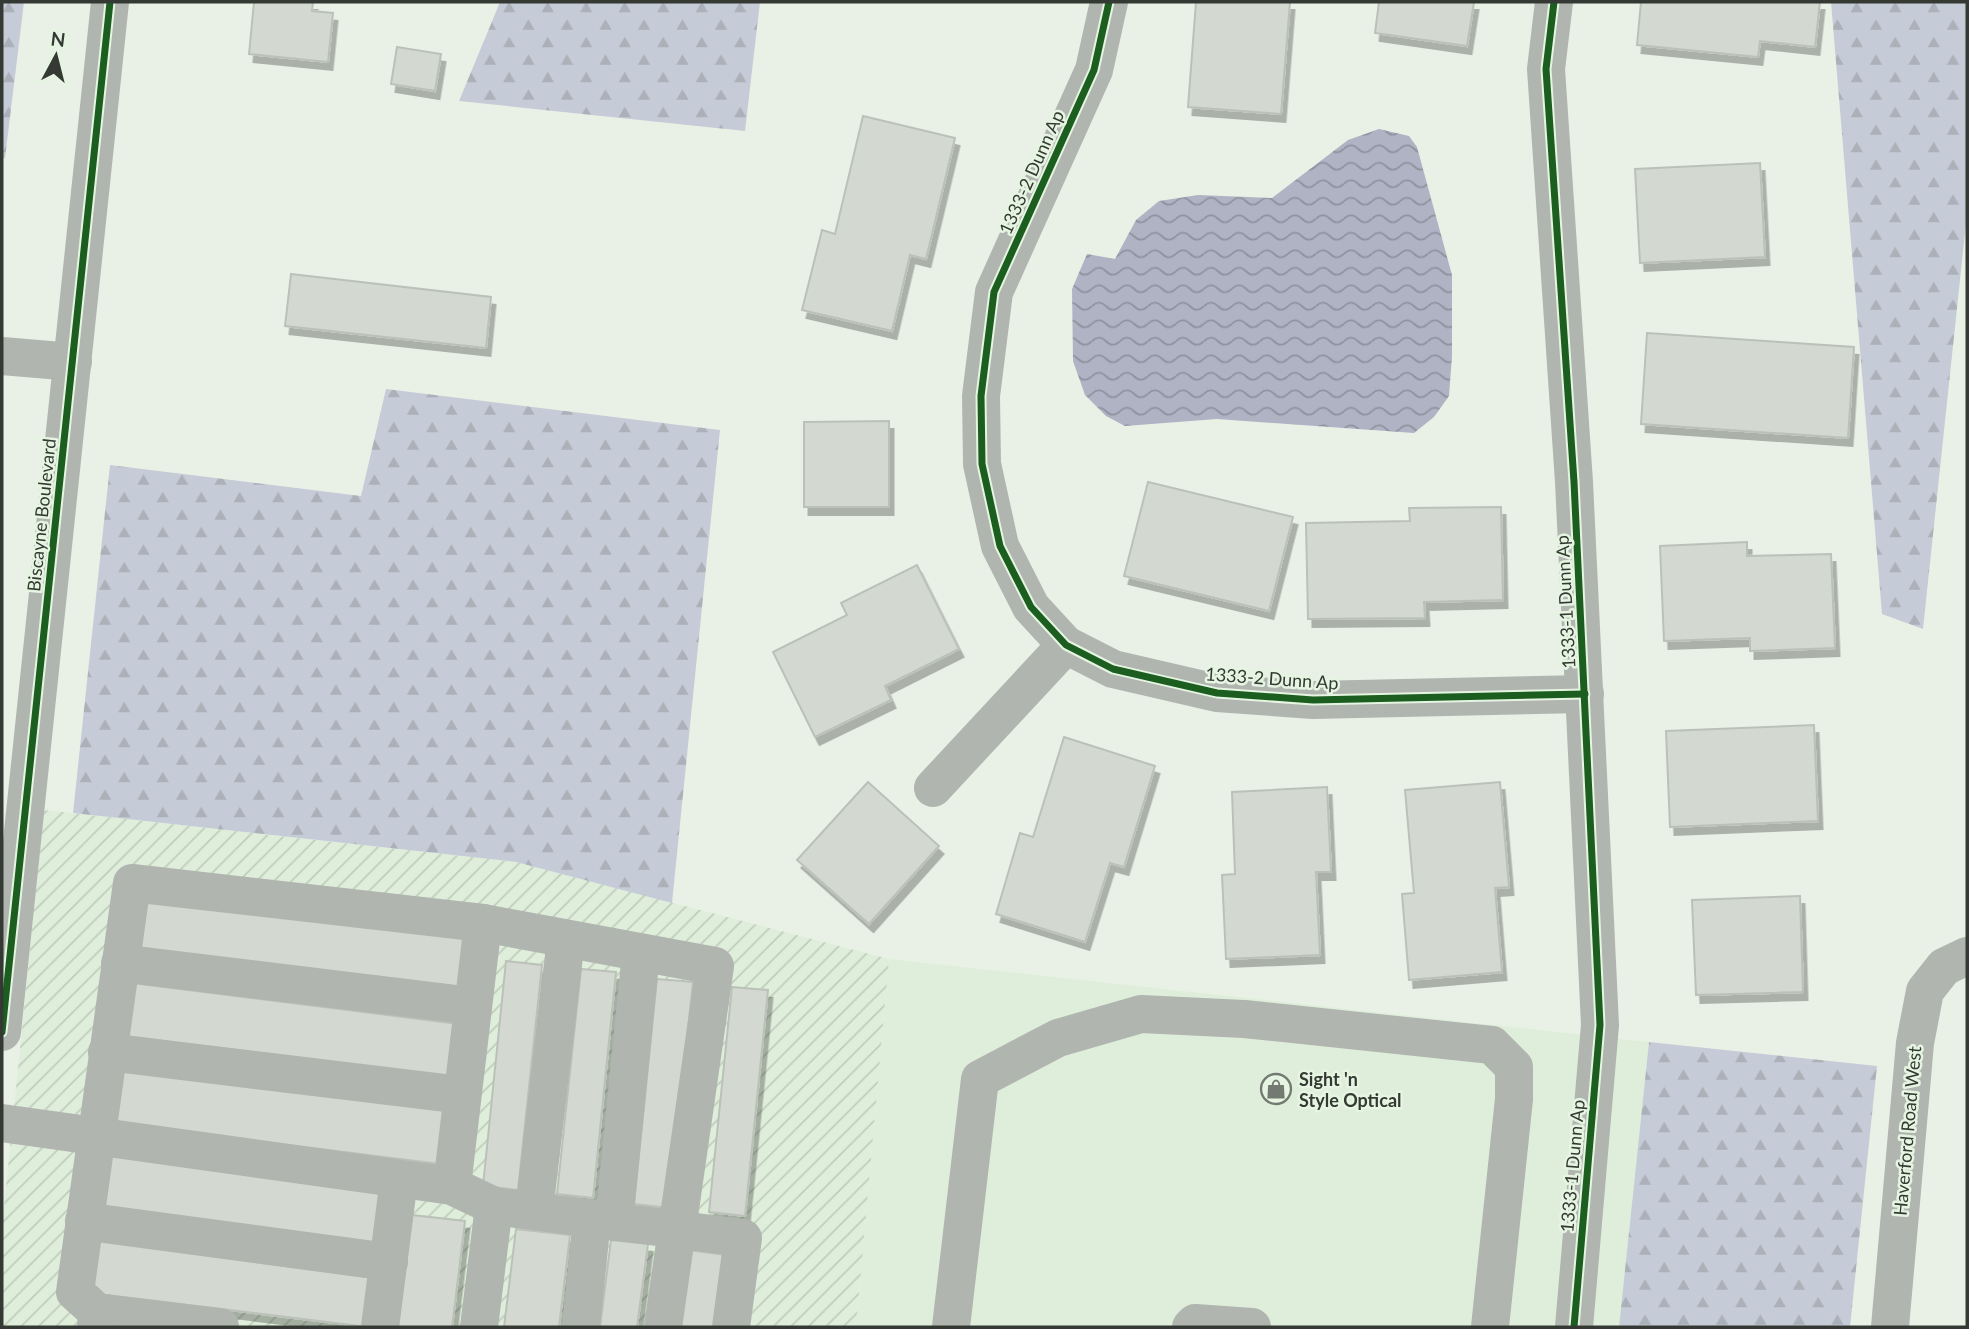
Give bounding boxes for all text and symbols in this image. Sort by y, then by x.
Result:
north arrow [21,21,91,91]
text: N [49,26,67,51]
street label: 1333-2 Dunn Ap [994,107,1068,237]
street label: Biscayne Boulevard [22,437,60,593]
street label: 1333-1 Dunn Ap [1551,535,1579,669]
street label: 1333-2 Dunn Ap [1205,662,1339,694]
street label: Haverford Road West [1889,1045,1925,1217]
place label: Sight 'n Style Optical [1299,1068,1401,1111]
shop icon: Sight 'n Style Optical [1259,1072,1293,1106]
street label: 1333-1 Dunn Ap [1555,1099,1589,1233]

